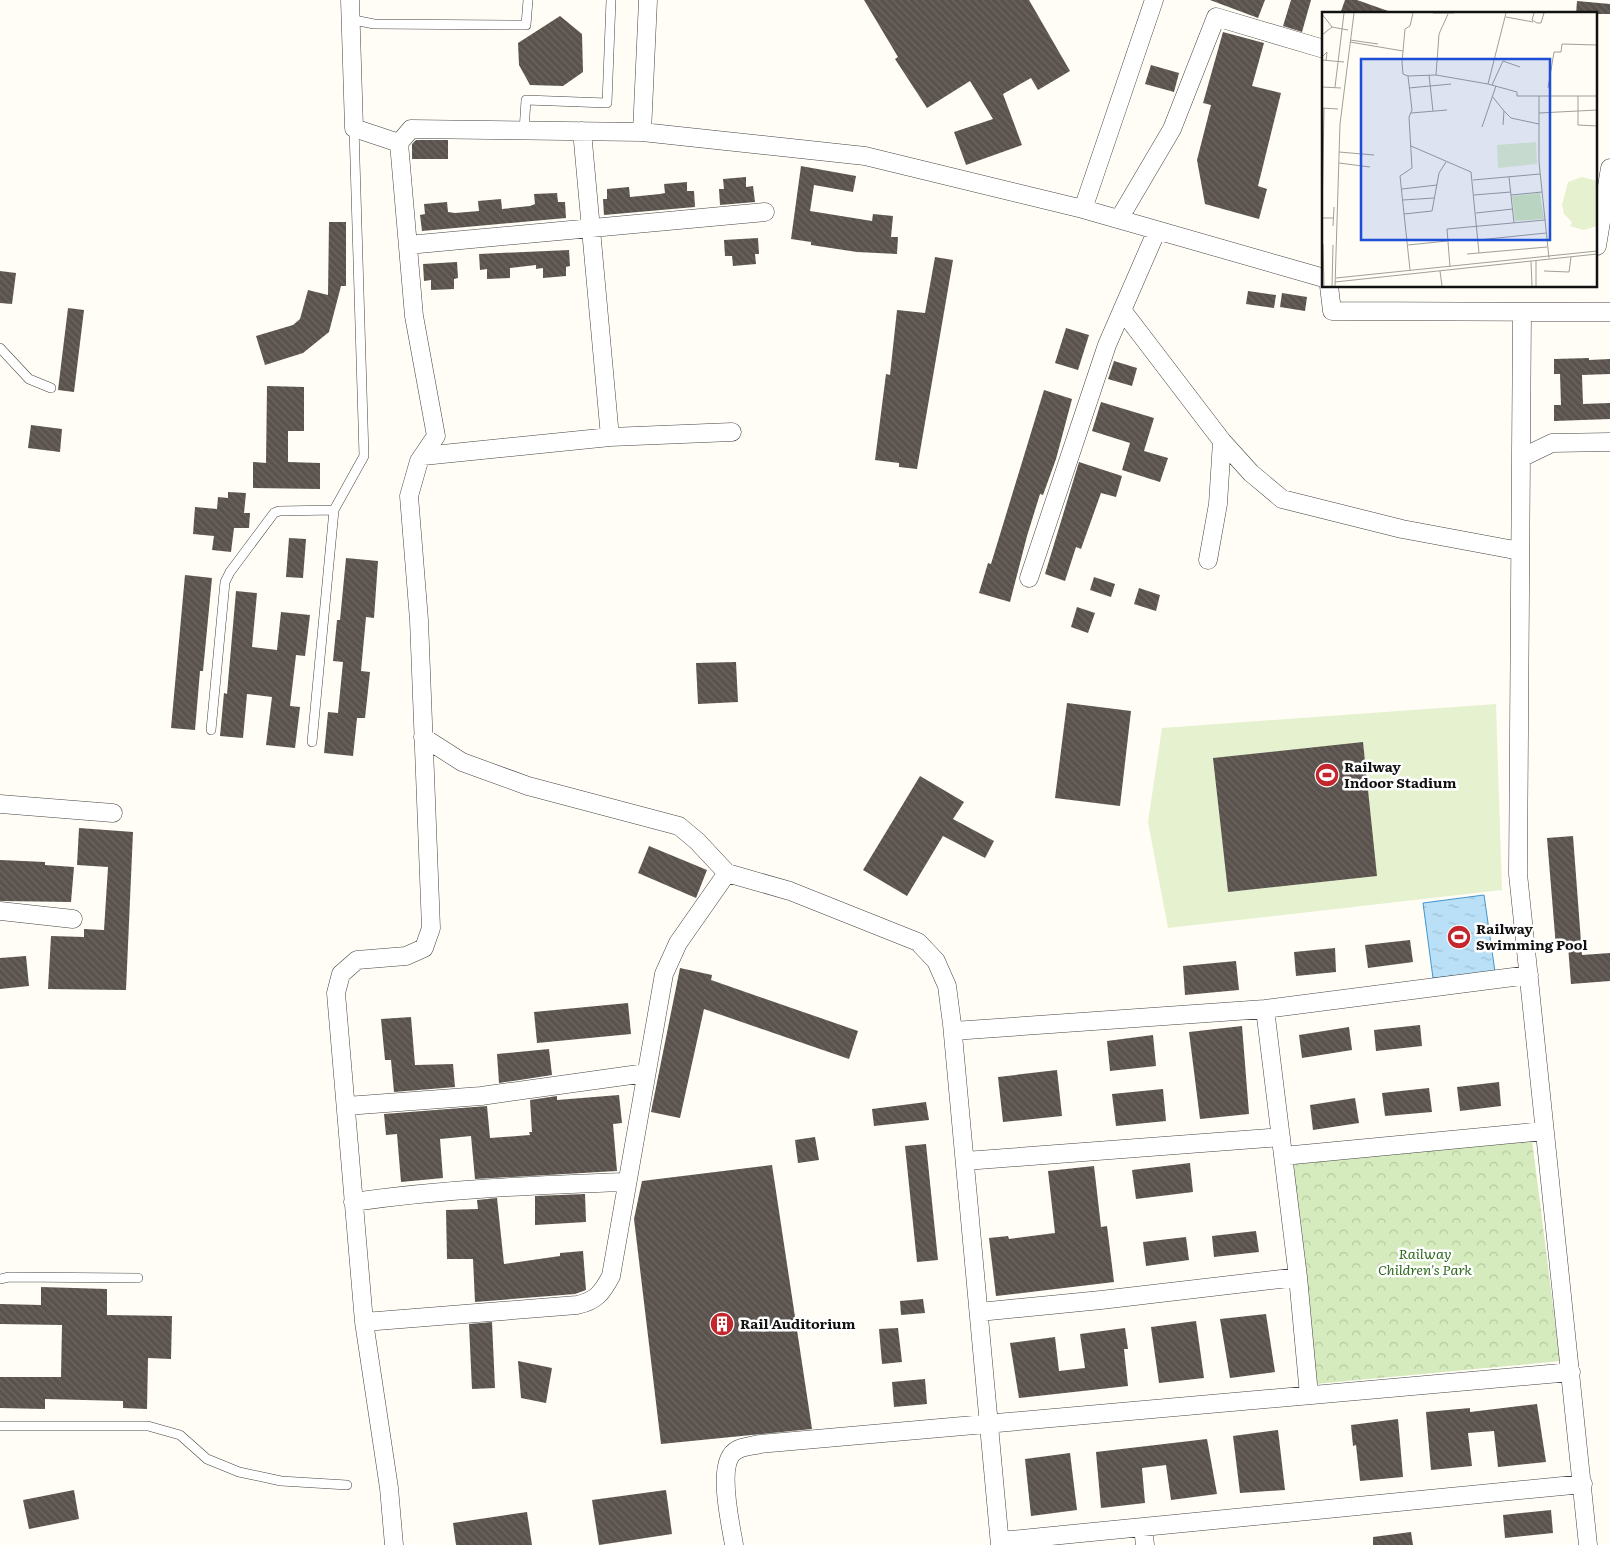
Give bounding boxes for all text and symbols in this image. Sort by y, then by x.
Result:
inset map [1322,12,1598,288]
place label: Railway Indoor Stadium [1344,756,1457,792]
sports icon: Railway Indoor Stadium [1314,762,1340,788]
place label: Railway Swimming Pool [1476,918,1588,954]
sports icon: Railway Swimming Pool [1446,924,1472,950]
park label: Railway Children's Park [1378,1243,1472,1279]
building icon: Rail Auditorium [709,1311,735,1337]
place label: Rail Auditorium [740,1313,856,1333]

